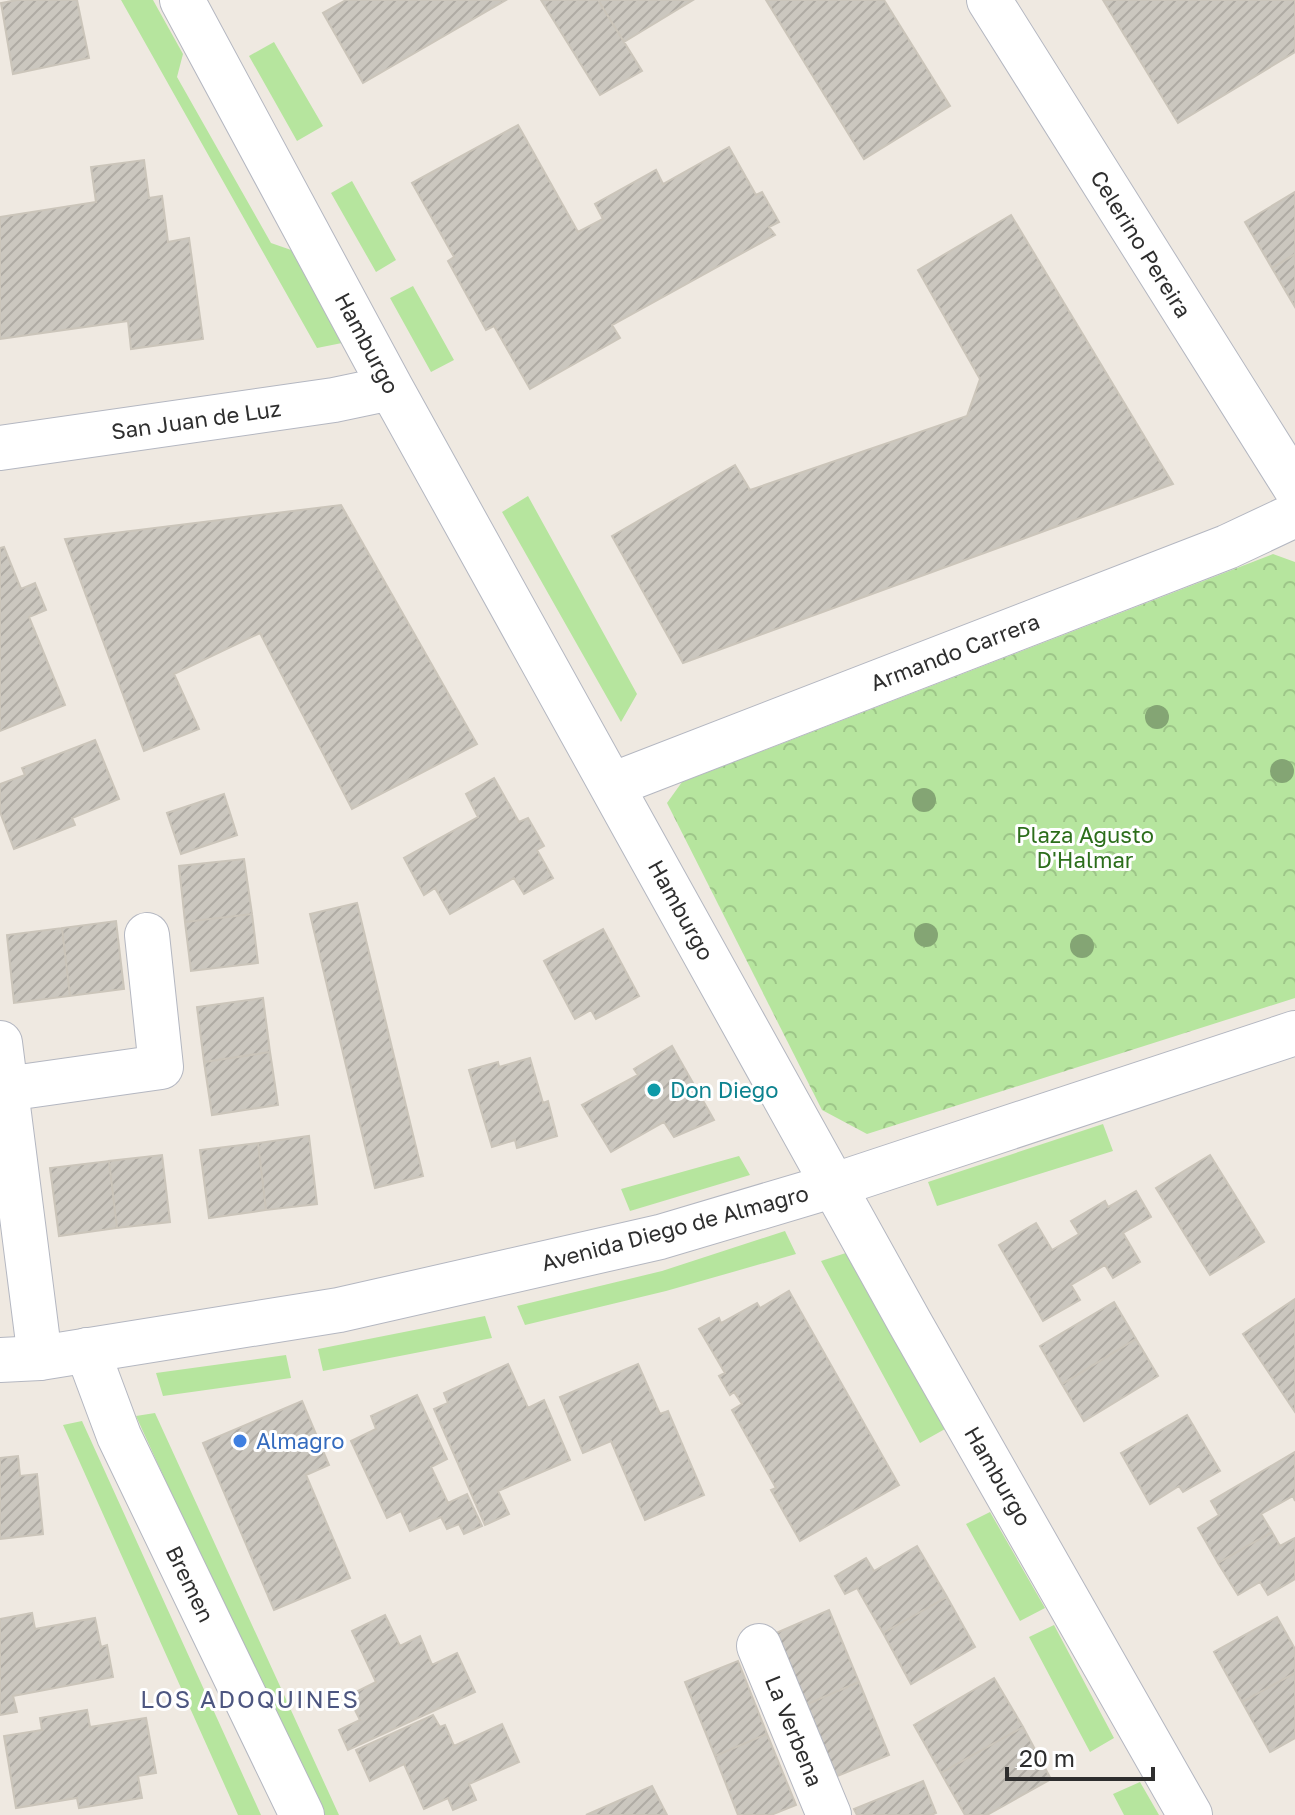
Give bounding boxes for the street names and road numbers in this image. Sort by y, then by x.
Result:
street label: Celerino Pereira [1085,165,1198,322]
street label: Hamburgo [330,288,405,398]
street label: San Juan de Luz [109,394,282,445]
street label: Armando Carrera [866,607,1043,696]
street label: Hamburgo [643,855,720,965]
street label: Avenida Diego de Almagro [538,1179,811,1276]
street label: Hamburgo [959,1421,1038,1530]
street label: Bremen [160,1541,220,1626]
street label: La Verbena [760,1671,829,1790]

